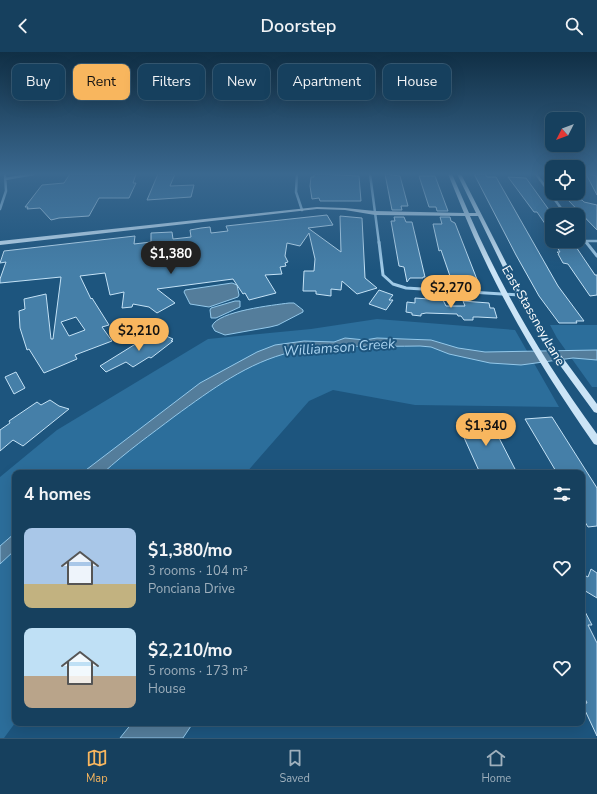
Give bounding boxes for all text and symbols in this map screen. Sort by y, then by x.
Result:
text: Doorstep [261,14,336,38]
icon: back [12,15,34,37]
icon: search [563,15,585,37]
chip: Buy [12,64,65,100]
chip: Rent [73,64,130,100]
chip: Filters [138,64,205,100]
chip: New [213,64,270,100]
chip: Apartment [278,64,375,100]
chip: House [383,64,451,100]
north arrow [545,112,585,152]
map controls [545,112,585,248]
button: locate [545,160,585,200]
button: layers [545,208,585,248]
pin: $1,380 [138,241,204,275]
text: $1,380 [150,245,192,263]
street label: East Stassney Lane [497,262,569,369]
pin: $2,270 [418,275,484,309]
text: $2,270 [430,279,472,297]
pin: $2,210 [106,318,172,352]
text: $2,210 [118,322,160,340]
water label: Williamson Creek [283,334,397,361]
pin: $1,340 [453,413,519,447]
text: $1,340 [465,417,507,435]
text: 4 homes [24,483,91,506]
icon: filters [551,483,573,505]
text: $1,380/mo [148,539,232,562]
icon: home [56,544,104,592]
icon: heart [551,557,573,579]
text: 3 rooms · 104 m² [148,562,248,580]
text: Ponciana Drive [148,580,235,598]
text: $2,210/mo [148,639,232,662]
icon: home [56,644,104,692]
icon: heart [551,657,573,679]
text: 5 rooms · 173 m² [148,662,248,680]
text: House [148,680,186,698]
tab: Map [86,747,108,786]
tab: Saved [279,747,310,786]
tab: Home [481,747,511,786]

